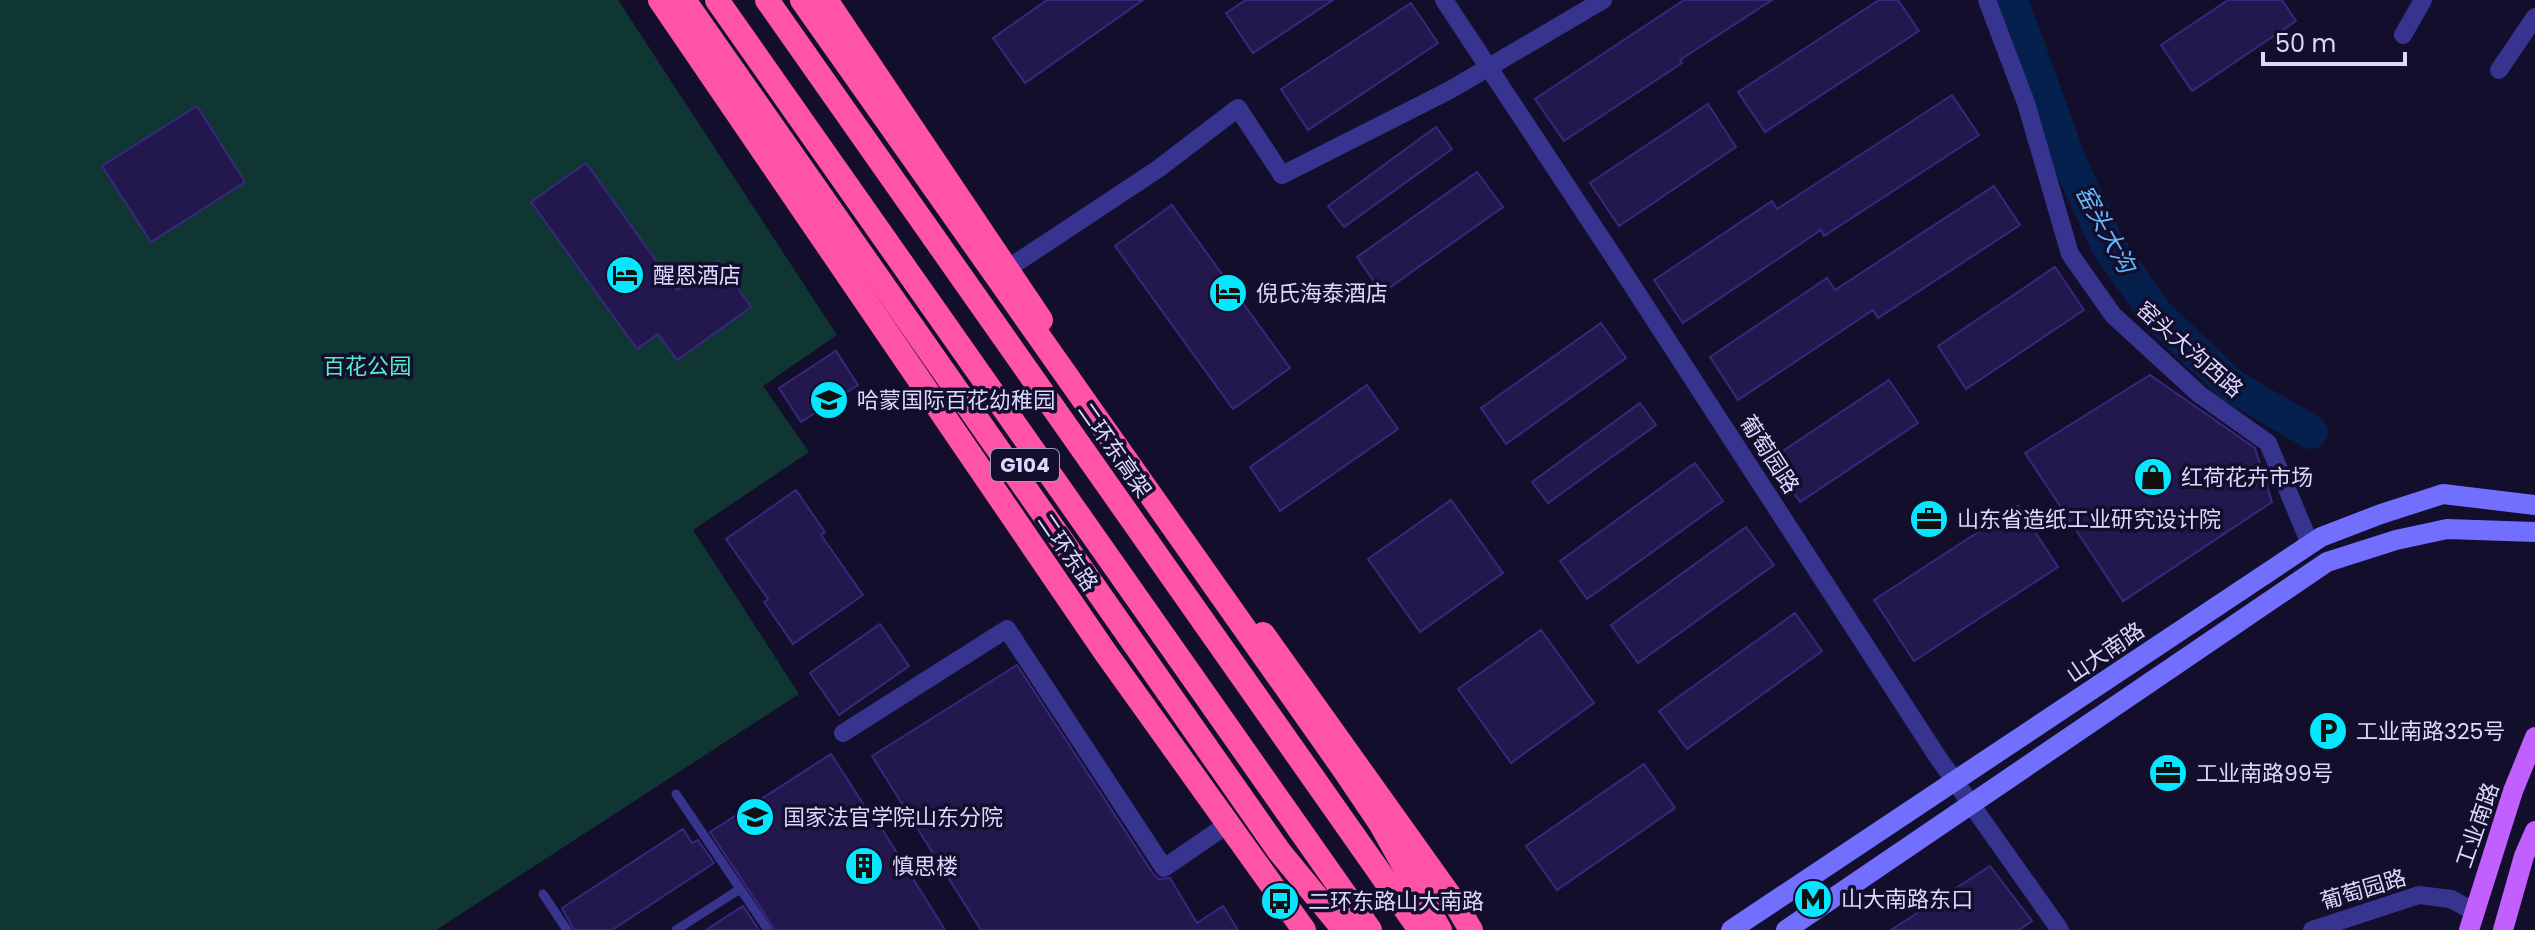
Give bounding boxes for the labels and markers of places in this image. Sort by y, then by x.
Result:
hotel icon: 醒恩酒店 [604,254,646,296]
place label: 醒恩酒店 [653,260,741,291]
hotel icon: 倪氏海泰酒店 [1207,272,1249,314]
place label: 倪氏海泰酒店 [1256,278,1388,309]
school or university icon: 哈蒙国际百花幼稚园 [808,379,850,421]
place label: 哈蒙国际百花幼稚园 [857,385,1055,416]
shop icon: 红荷花卉市场 [2132,456,2174,498]
place label: 红荷花卉市场 [2181,462,2313,493]
office icon: 山东省造纸工业研究设计院 [1908,498,1950,540]
place label: 山东省造纸工业研究设计院 [1957,504,2221,535]
parking icon: 工业南路325号 [2307,710,2349,752]
place label: 工业南路325号 [2356,716,2505,747]
office icon: 工业南路99号 [2147,752,2189,794]
place label: 工业南路99号 [2196,758,2334,789]
school or university icon: 国家法官学院山东分院 [734,796,776,838]
place label: 国家法官学院山东分院 [783,802,1003,833]
building icon: 慎思楼 [843,845,885,887]
place label: 慎思楼 [892,851,958,882]
metro station icon: 山大南路东口 [1792,878,1834,920]
bus stop icon: 二环东路山大南路 [1259,880,1301,922]
place label: 山大南路东口 [1841,884,1973,915]
place label: 二环东路山大南路 [1308,886,1484,917]

